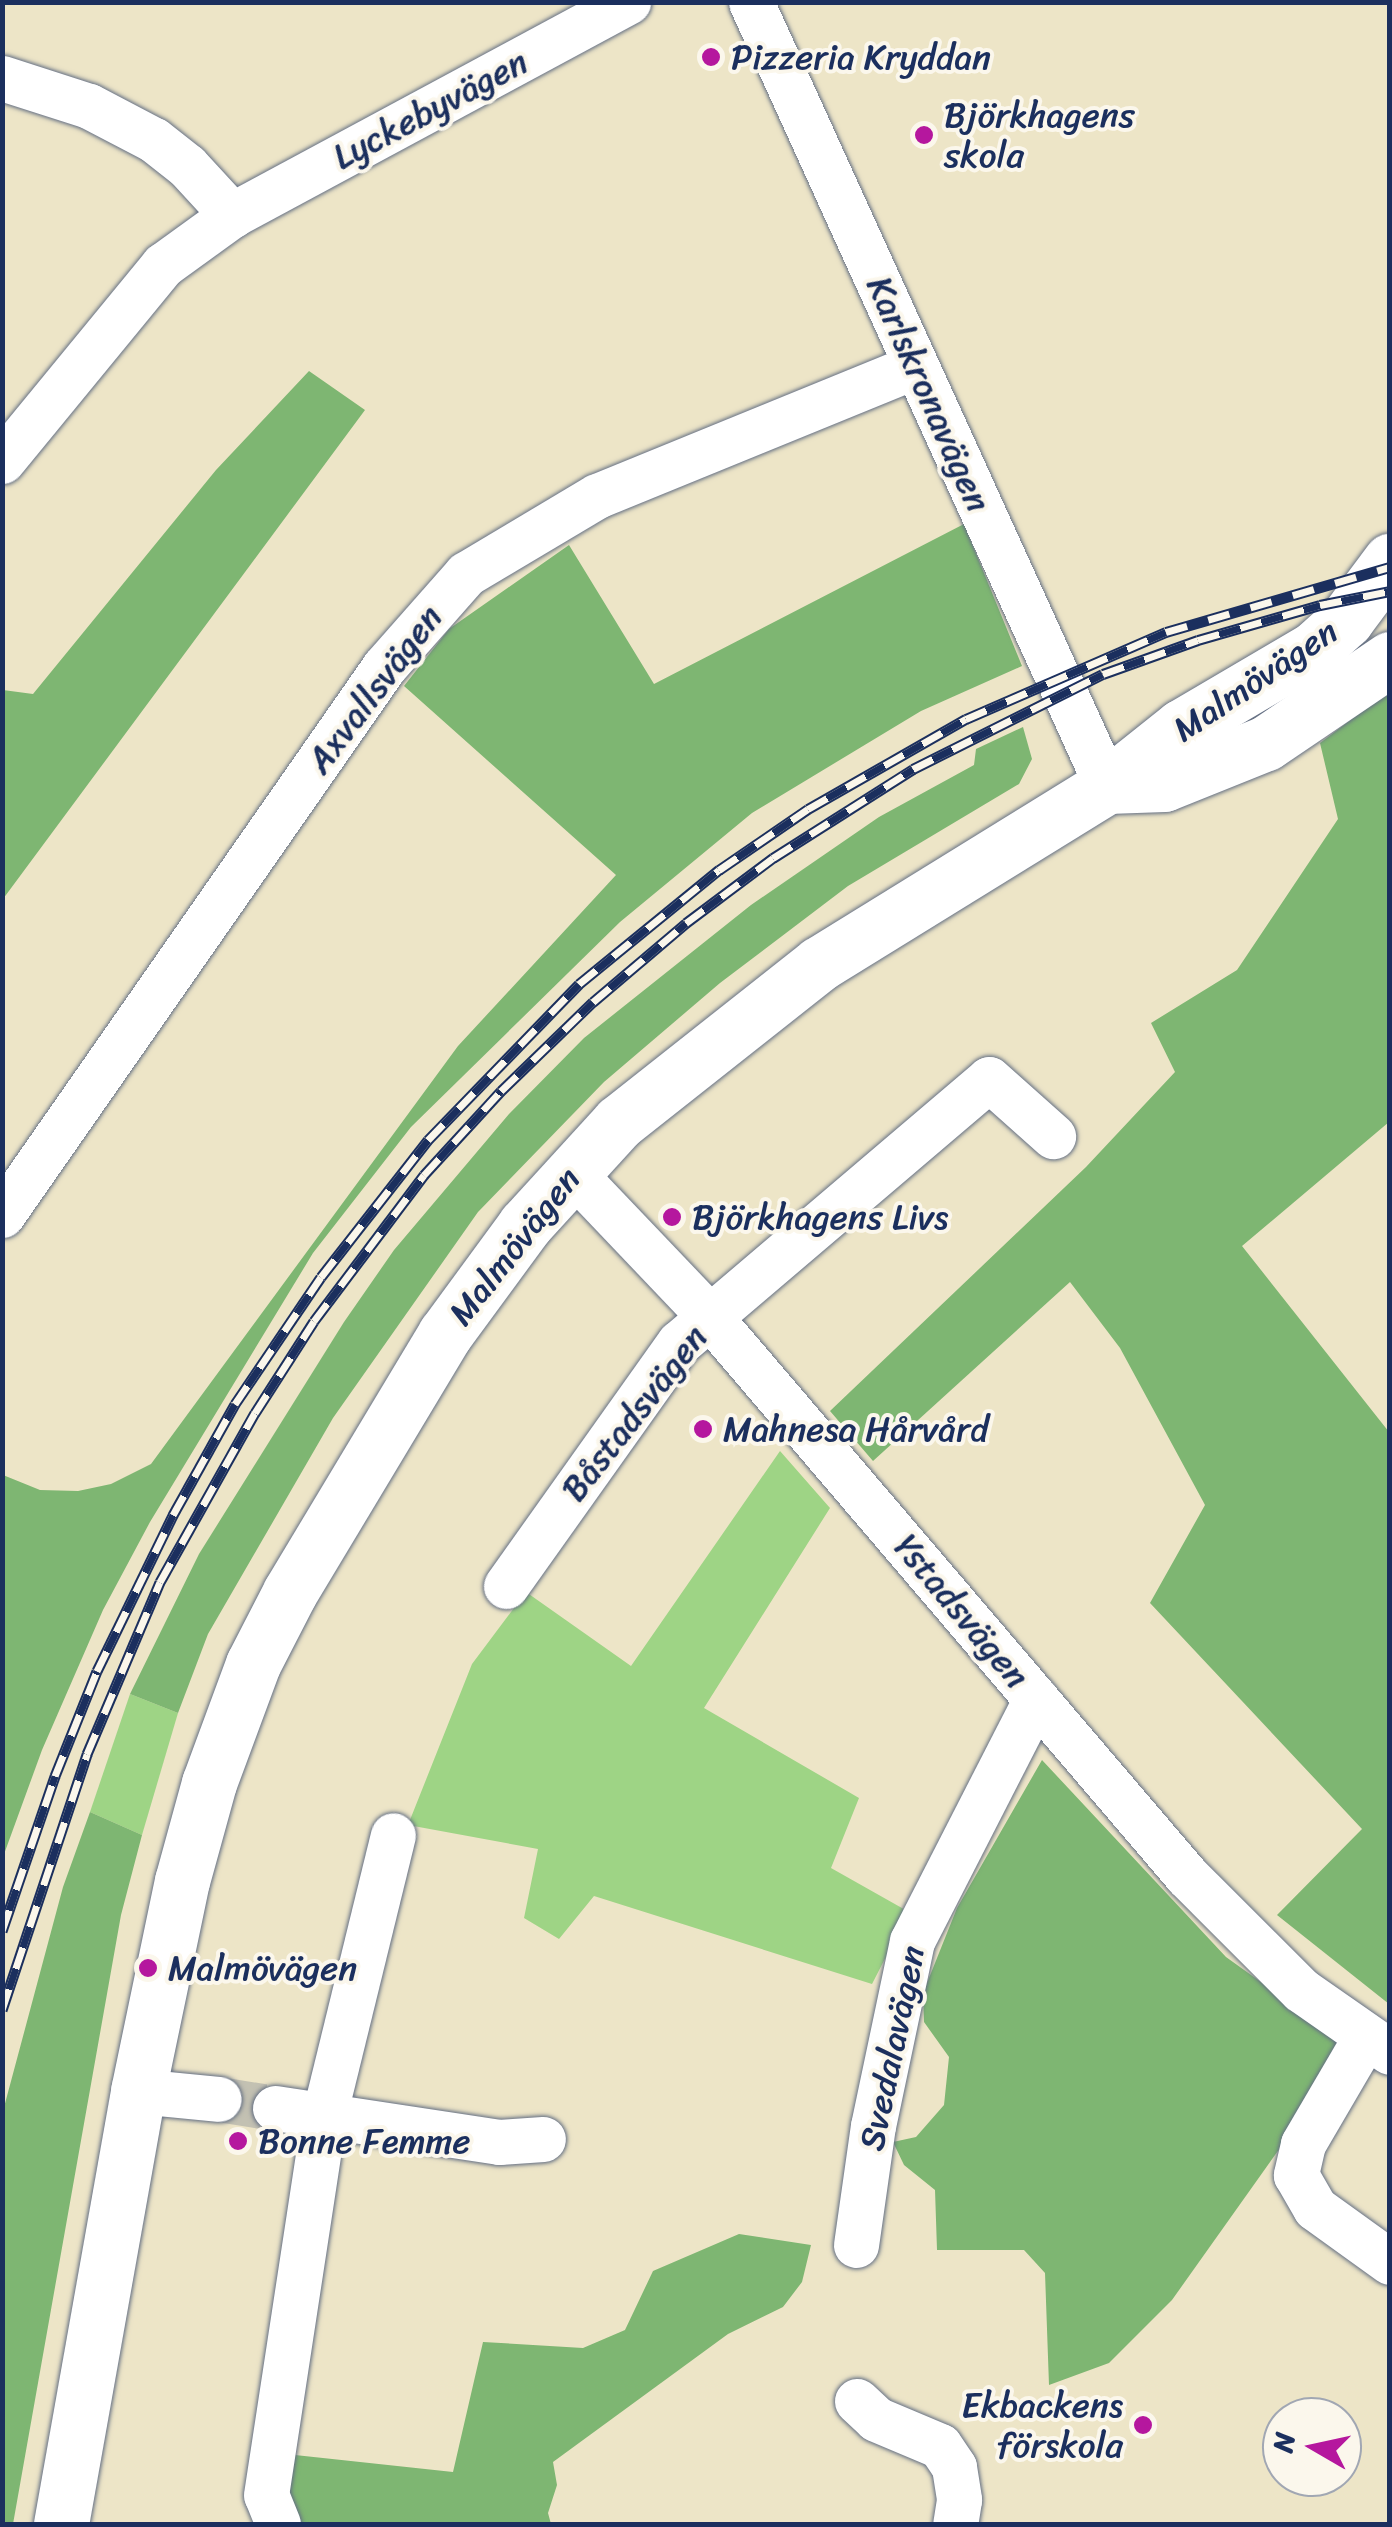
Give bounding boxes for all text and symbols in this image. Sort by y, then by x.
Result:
place label: Pizzeria Kryddan [731,36,991,78]
street label: Lyckebyvägen [326,40,534,178]
marker: Pizzeria Kryddan [700,46,722,68]
place label: Björkhagens skola [944,94,1135,176]
marker: Björkhagens skola [913,124,935,146]
street label: Karlskronavägen [858,270,1000,518]
street label: Axvallsvägen [297,597,451,781]
street label: Malmövägen [1165,610,1345,750]
street label: Malmövägen [439,1159,589,1333]
place label: Björkhagens Livs [692,1196,950,1238]
marker: Björkhagens Livs [661,1206,683,1228]
street label: Båstadsvägen [552,1317,716,1509]
place label: Mahnesa Hårvård [723,1408,989,1450]
marker: Mahnesa Hårvård [692,1418,714,1440]
street label: Ystadsvägen [886,1526,1038,1696]
street label: Svedalavägen [850,1942,934,2154]
place label: Malmövägen [168,1947,357,1989]
marker: Malmövägen [137,1957,159,1979]
place label: Bonne Femme [258,2120,471,2162]
marker: Bonne Femme [227,2130,249,2152]
place label: Ekbackens förskola [961,2384,1123,2466]
north arrow [1262,2397,1362,2497]
marker: Ekbackens förskola [1132,2414,1154,2436]
text: N [1258,2429,1310,2456]

